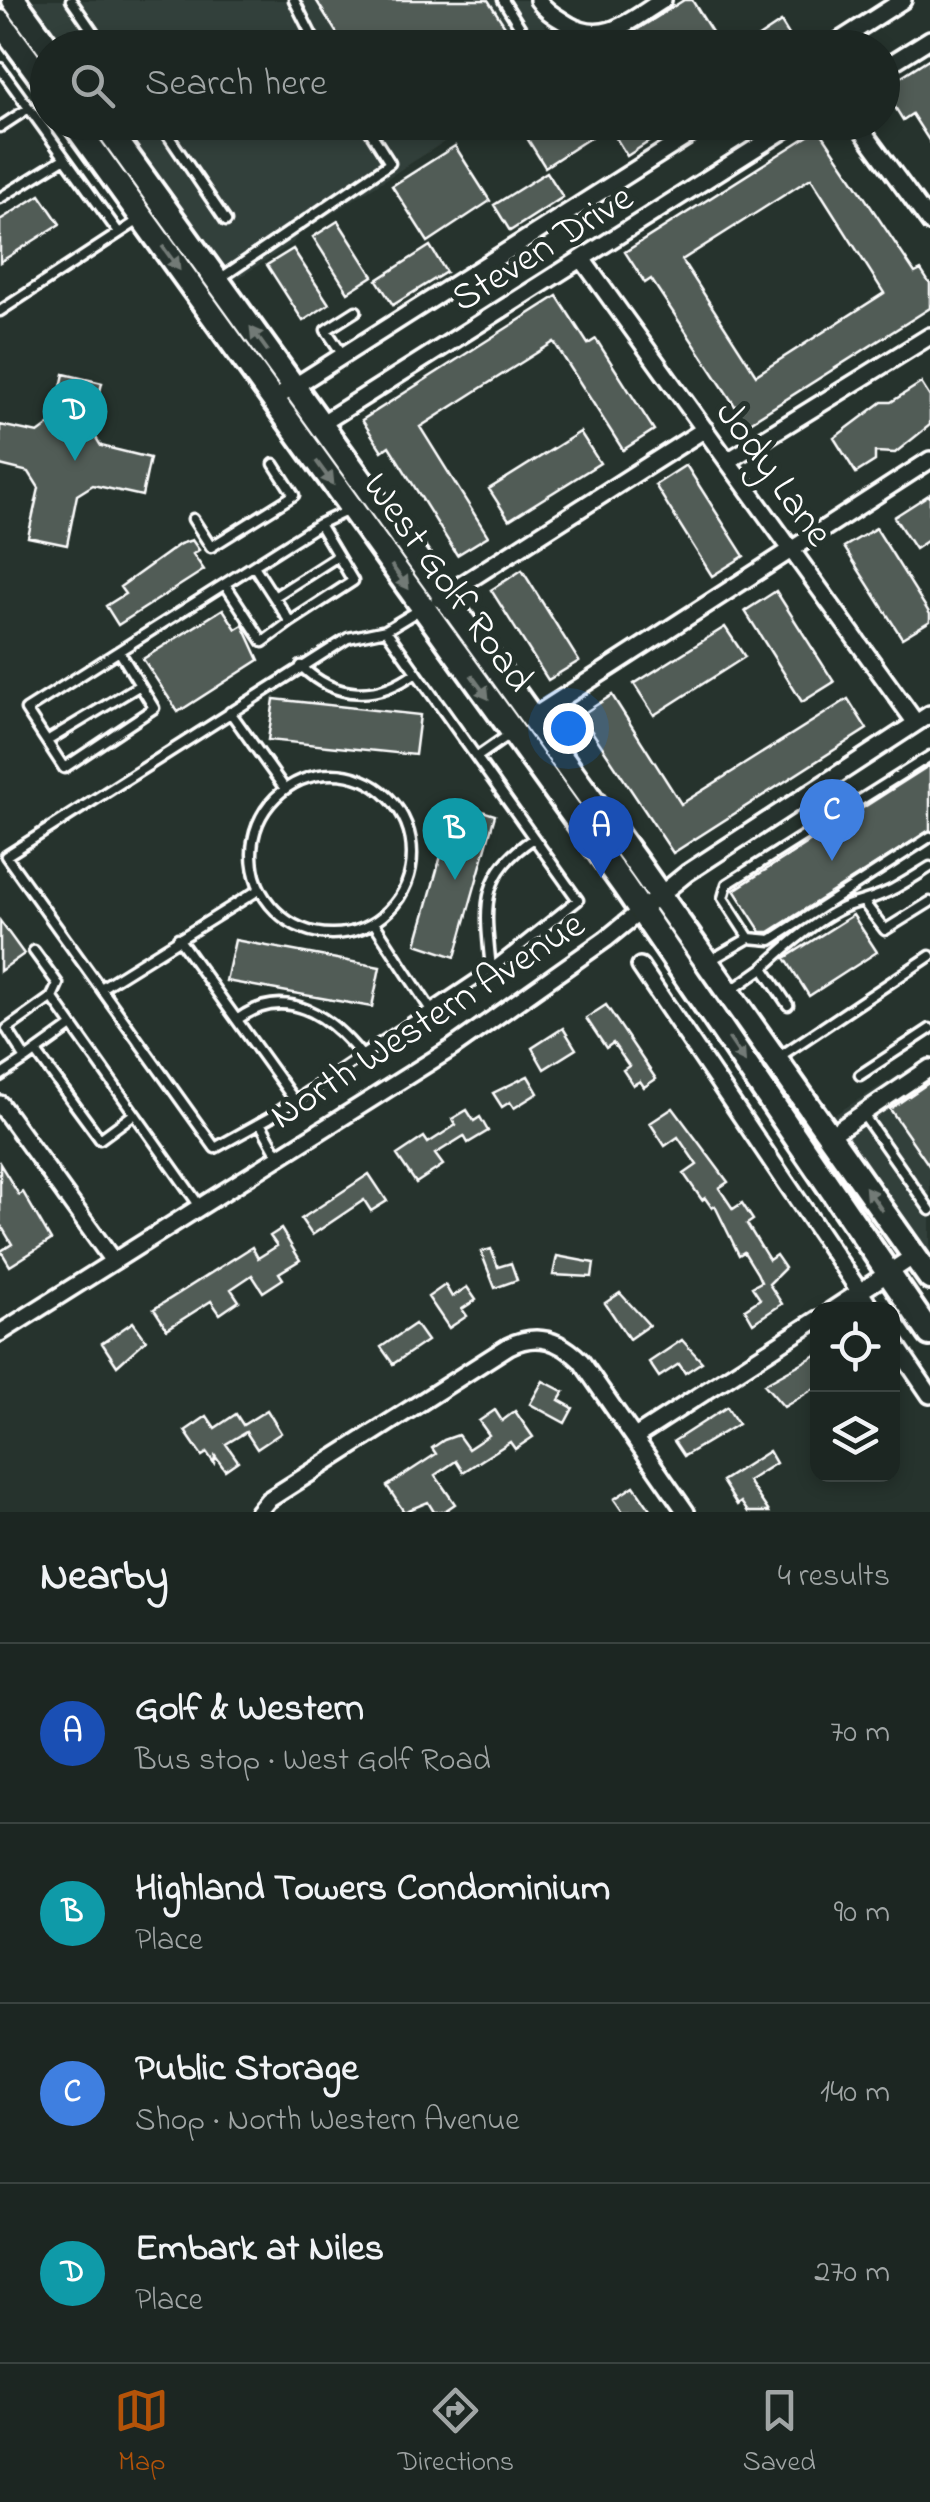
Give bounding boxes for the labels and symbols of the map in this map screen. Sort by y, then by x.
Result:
street label: Steven Drive [441,170,646,329]
one-way arrow [161,245,180,272]
one-way arrow [250,326,269,352]
pin: D [42,378,108,461]
street label: Jody Lane [699,389,846,560]
one-way arrow [315,460,335,486]
street label: West Golf Road [346,461,547,706]
one-way arrow [390,563,410,590]
one-way arrow [470,674,489,700]
your location [543,703,594,754]
pin: C [800,778,864,861]
pin: A [568,796,634,878]
pin: B [422,798,488,880]
street label: North Western Avenue [259,898,598,1146]
one-way arrow [727,1037,746,1064]
one-way arrow [864,1185,884,1212]

